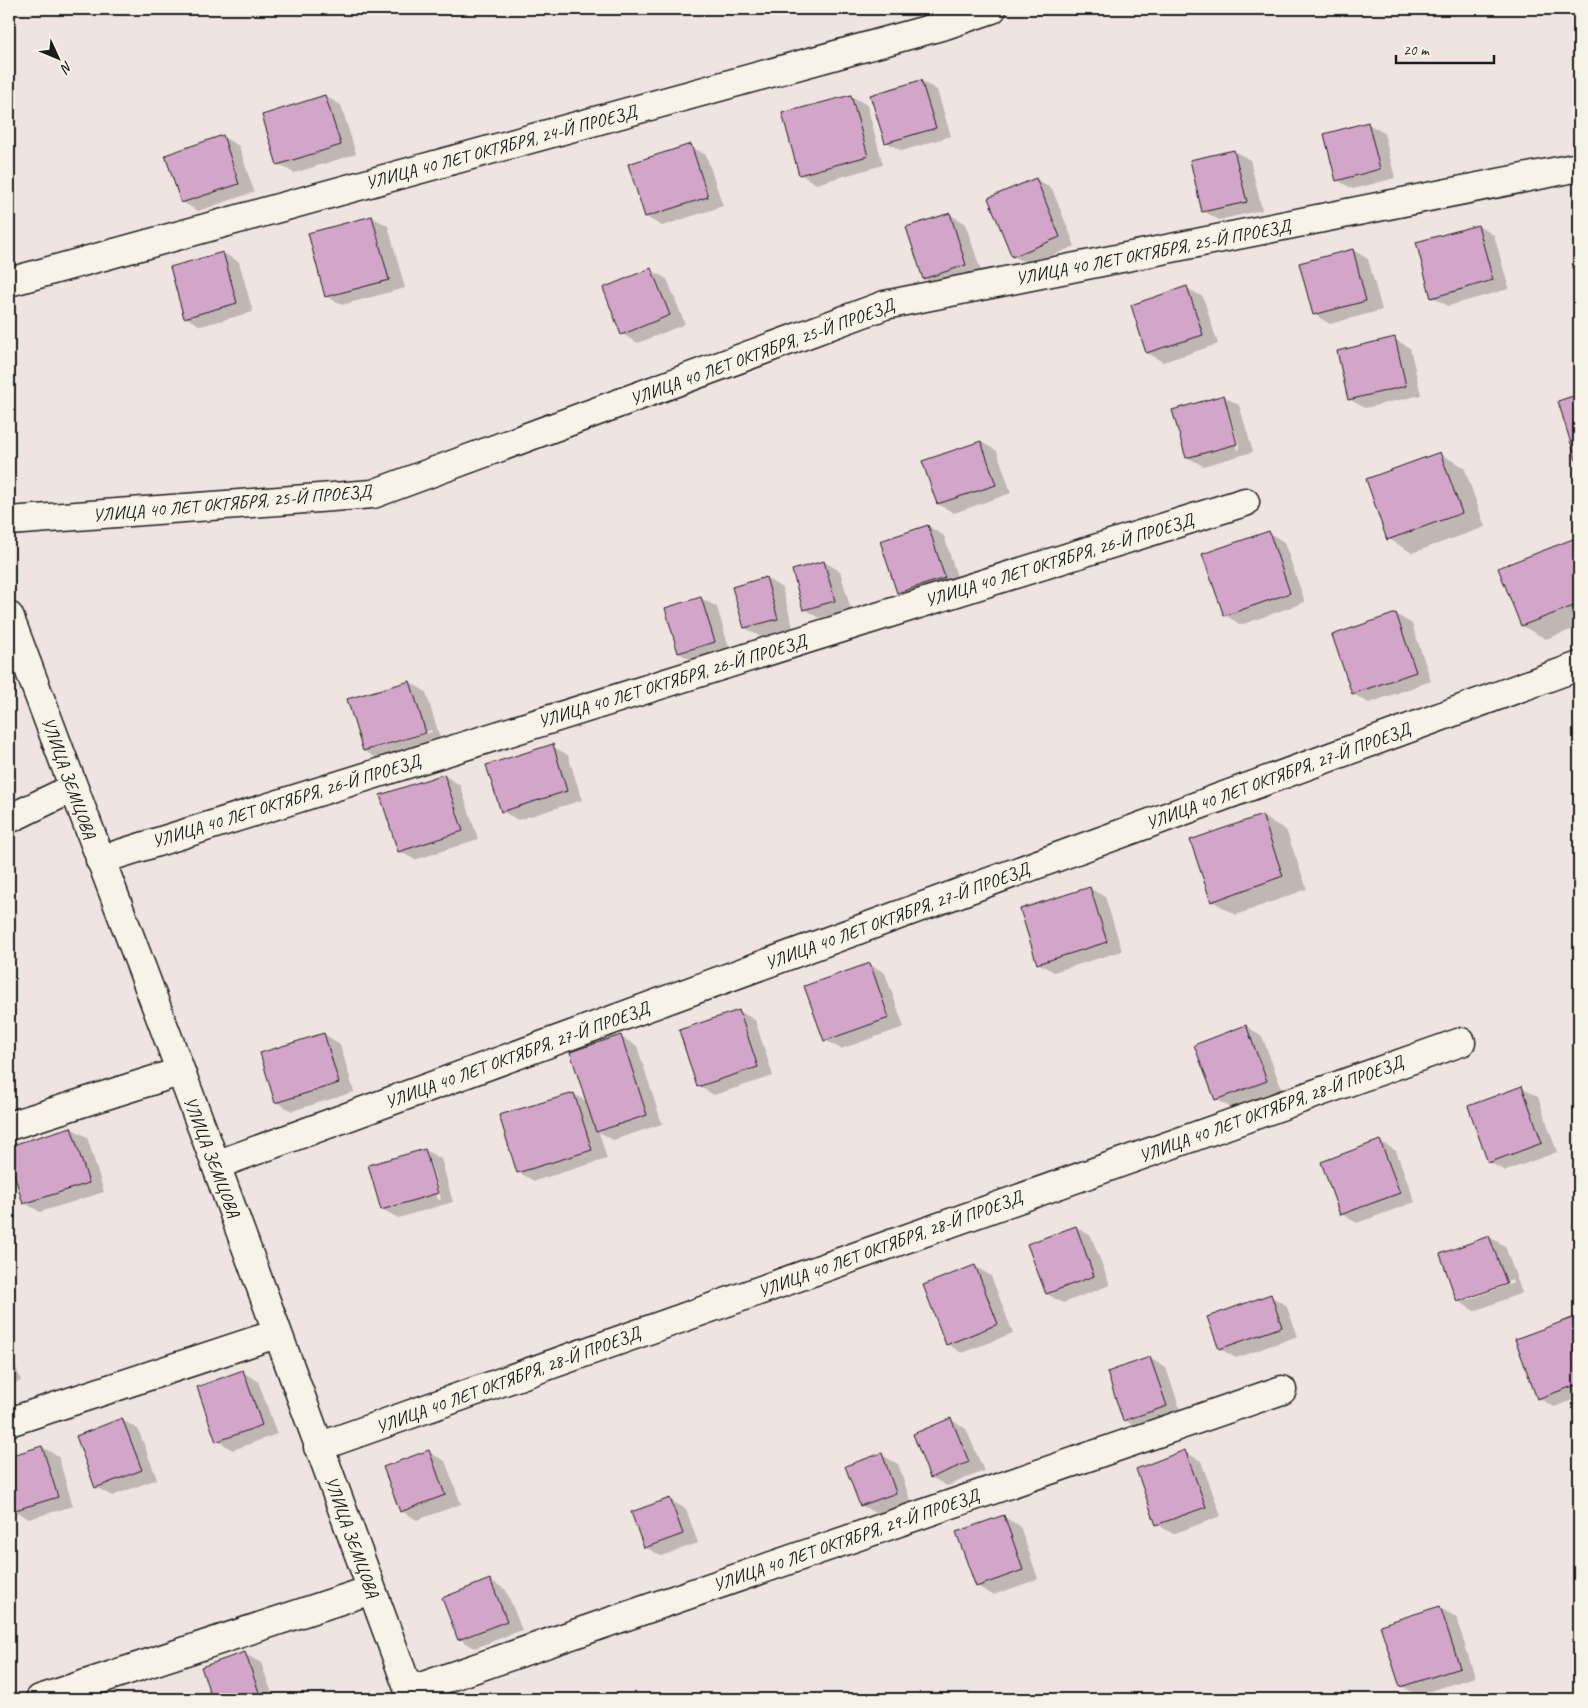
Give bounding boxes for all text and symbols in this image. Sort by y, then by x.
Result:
north arrow [32,32,82,82]
scale bar [1396,32,1493,64]
text: 20 m [1403,41,1430,60]
text: N [56,58,76,77]
street label: УЛИЦА 40 ЛЕТ ОКТЯБРЯ, 24-Й ПРОЕЗД [363,100,641,194]
street label: УЛИЦА 40 ЛЕТ ОКТЯБРЯ, 25-Й ПРОЕЗД [1014,214,1294,289]
street label: УЛИЦА 40 ЛЕТ ОКТЯБРЯ, 25-Й ПРОЕЗД [627,293,899,410]
street label: УЛИЦА 40 ЛЕТ ОКТЯБРЯ, 25-Й ПРОЕЗД [92,480,374,526]
street label: УЛИЦА 40 ЛЕТ ОКТЯБРЯ, 26-Й ПРОЕЗД [922,508,1198,611]
street label: УЛИЦА 40 ЛЕТ ОКТЯБРЯ, 26-Й ПРОЕЗД [535,629,811,732]
street label: УЛИЦА ЗЕМЦОВА [37,714,101,843]
street label: УЛИЦА 40 ЛЕТ ОКТЯБРЯ, 27-Й ПРОЕЗД [1143,717,1415,834]
street label: УЛИЦА 40 ЛЕТ ОКТЯБРЯ, 26-Й ПРОЕЗД [149,749,425,852]
street label: УЛИЦА 40 ЛЕТ ОКТЯБРЯ, 27-Й ПРОЕЗД [762,857,1034,974]
street label: УЛИЦА 40 ЛЕТ ОКТЯБРЯ, 27-Й ПРОЕЗД [382,996,654,1113]
street label: УЛИЦА 40 ЛЕТ ОКТЯБРЯ, 28-Й ПРОЕЗД [1136,1050,1408,1167]
street label: УЛИЦА ЗЕМЦОВА [179,1093,245,1221]
street label: УЛИЦА 40 ЛЕТ ОКТЯБРЯ, 28-Й ПРОЕЗД [755,1185,1027,1302]
street label: УЛИЦА 40 ЛЕТ ОКТЯБРЯ, 28-Й ПРОЕЗД [373,1321,645,1438]
street label: УЛИЦА ЗЕМЦОВА [320,1473,384,1602]
street label: УЛИЦА 40 ЛЕТ ОКТЯБРЯ, 29-Й ПРОЕЗД [710,1483,984,1596]

